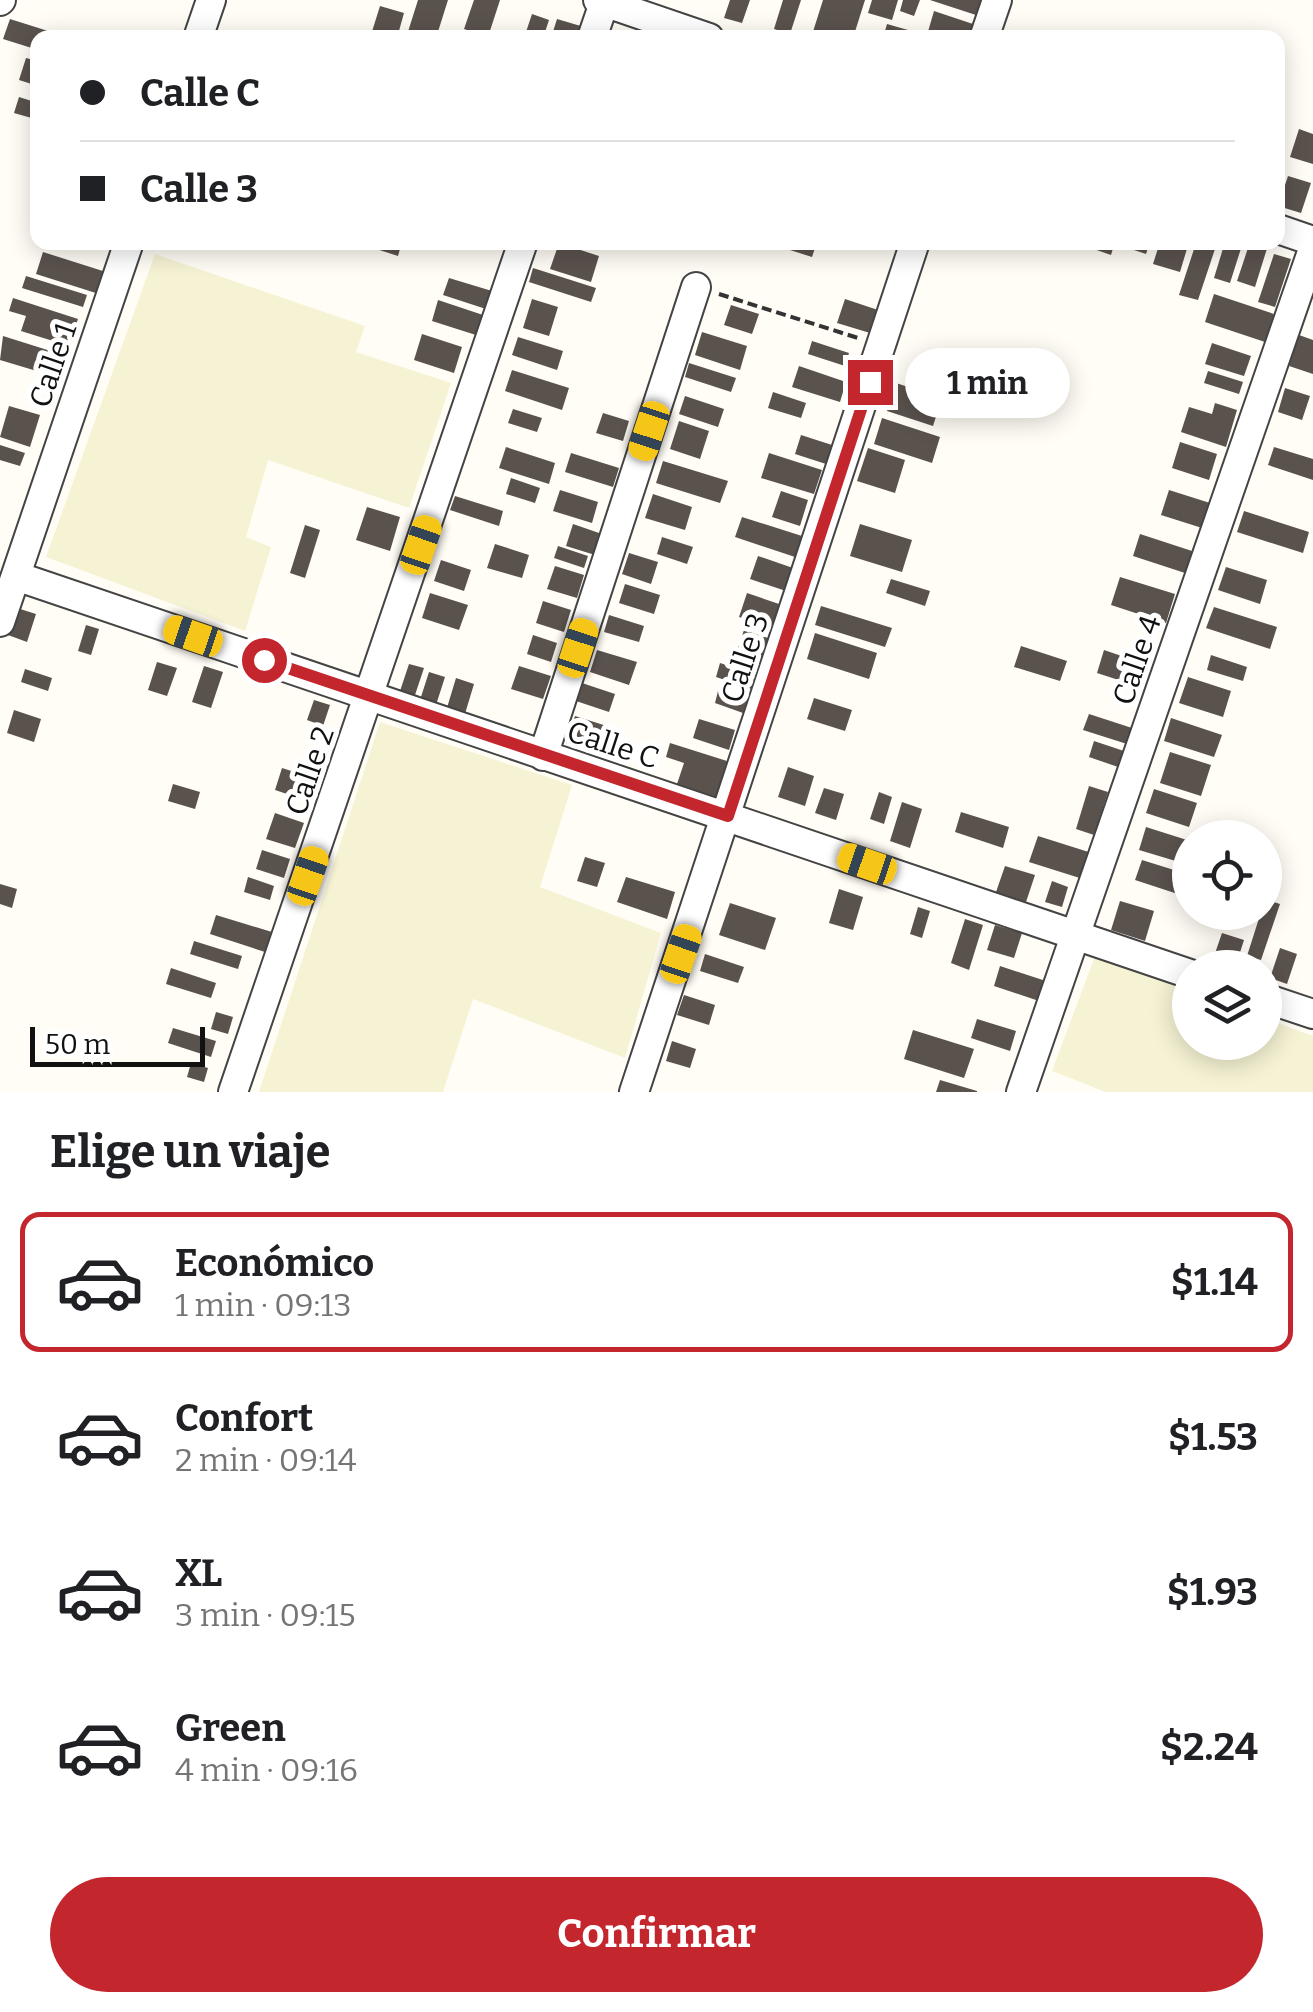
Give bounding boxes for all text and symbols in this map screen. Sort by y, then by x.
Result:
text: Calle C [140,70,260,116]
text: Calle 3 [140,166,258,212]
street label: Calle 1 [22,318,84,412]
callout: 1 min [905,347,1070,417]
route end [848,360,893,405]
text: 1 min [947,364,1028,402]
car [625,398,673,464]
car [397,512,445,578]
street label: Calle 3 [714,609,776,707]
street label: Calle 4 [1105,610,1169,710]
car [160,612,226,660]
car [554,615,602,681]
route start [242,638,287,683]
street label: Calle C [563,713,663,777]
street label: Calle 2 [278,722,342,820]
map controls [1172,820,1282,1060]
button: locate [1172,820,1282,930]
car [834,840,900,888]
car [284,843,332,909]
car [657,921,705,987]
button: layers [1172,950,1282,1060]
scale bar [30,1022,205,1066]
text: 50 m [45,1028,110,1061]
text: Elige un viaje [50,1125,330,1179]
icon: car [55,1237,145,1327]
text: Económico [175,1240,374,1286]
text: $1.14 [1171,1259,1258,1305]
text: 1 min · 09:13 [175,1286,352,1324]
icon: car [55,1392,145,1482]
text: Confort [175,1395,313,1441]
text: $1.53 [1168,1414,1258,1460]
text: 2 min · 09:14 [175,1441,356,1479]
icon: car [55,1547,145,1637]
text: XL [175,1550,222,1596]
text: $1.93 [1167,1569,1258,1615]
text: 3 min · 09:15 [175,1596,356,1634]
icon: car [55,1702,145,1792]
text: Green [175,1705,286,1751]
text: $2.24 [1160,1724,1258,1770]
text: 4 min · 09:16 [175,1751,358,1789]
button: Confirmar [50,1877,1263,1992]

